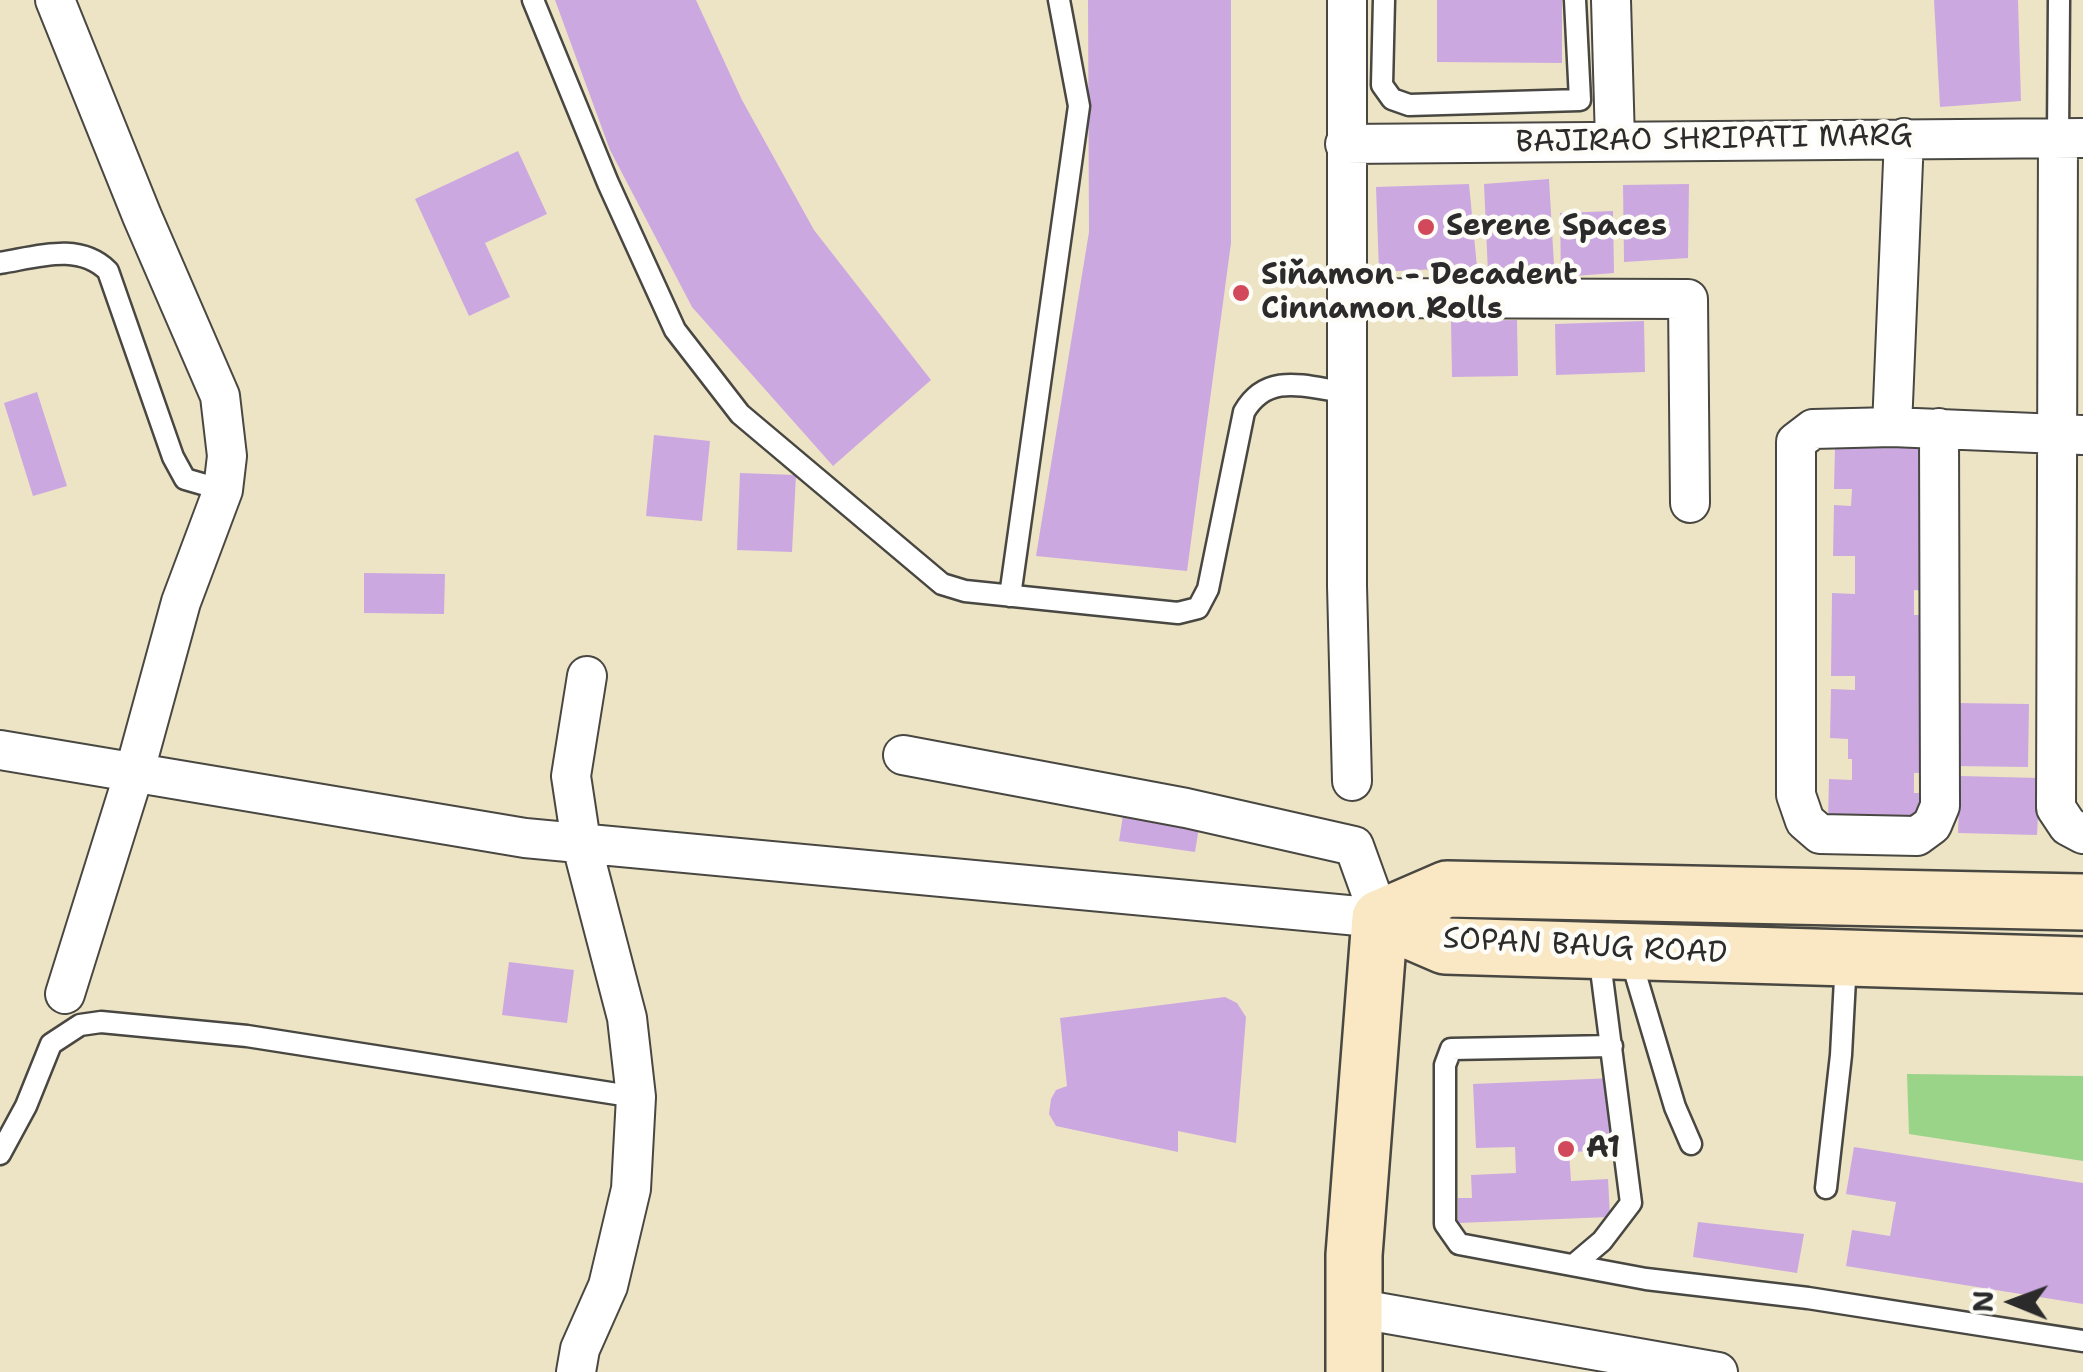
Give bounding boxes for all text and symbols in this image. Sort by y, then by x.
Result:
street label: BAJIRAO SHRIPATI MARG [1515,119,1913,161]
place label: Serene Spaces [1446,209,1667,245]
marker: Serene Spaces [1415,216,1437,238]
place label: Siňamon - Decadent Cinnamon Rolls [1261,258,1578,328]
marker: Siňamon - Decadent Cinnamon Rolls [1230,282,1252,304]
street label: SOPAN BAUG ROAD [1442,922,1728,972]
place label: A1 [1586,1131,1621,1167]
marker: A1 [1555,1138,1577,1160]
north arrow [1963,1252,2063,1352]
text: N [1964,1290,2002,1313]

